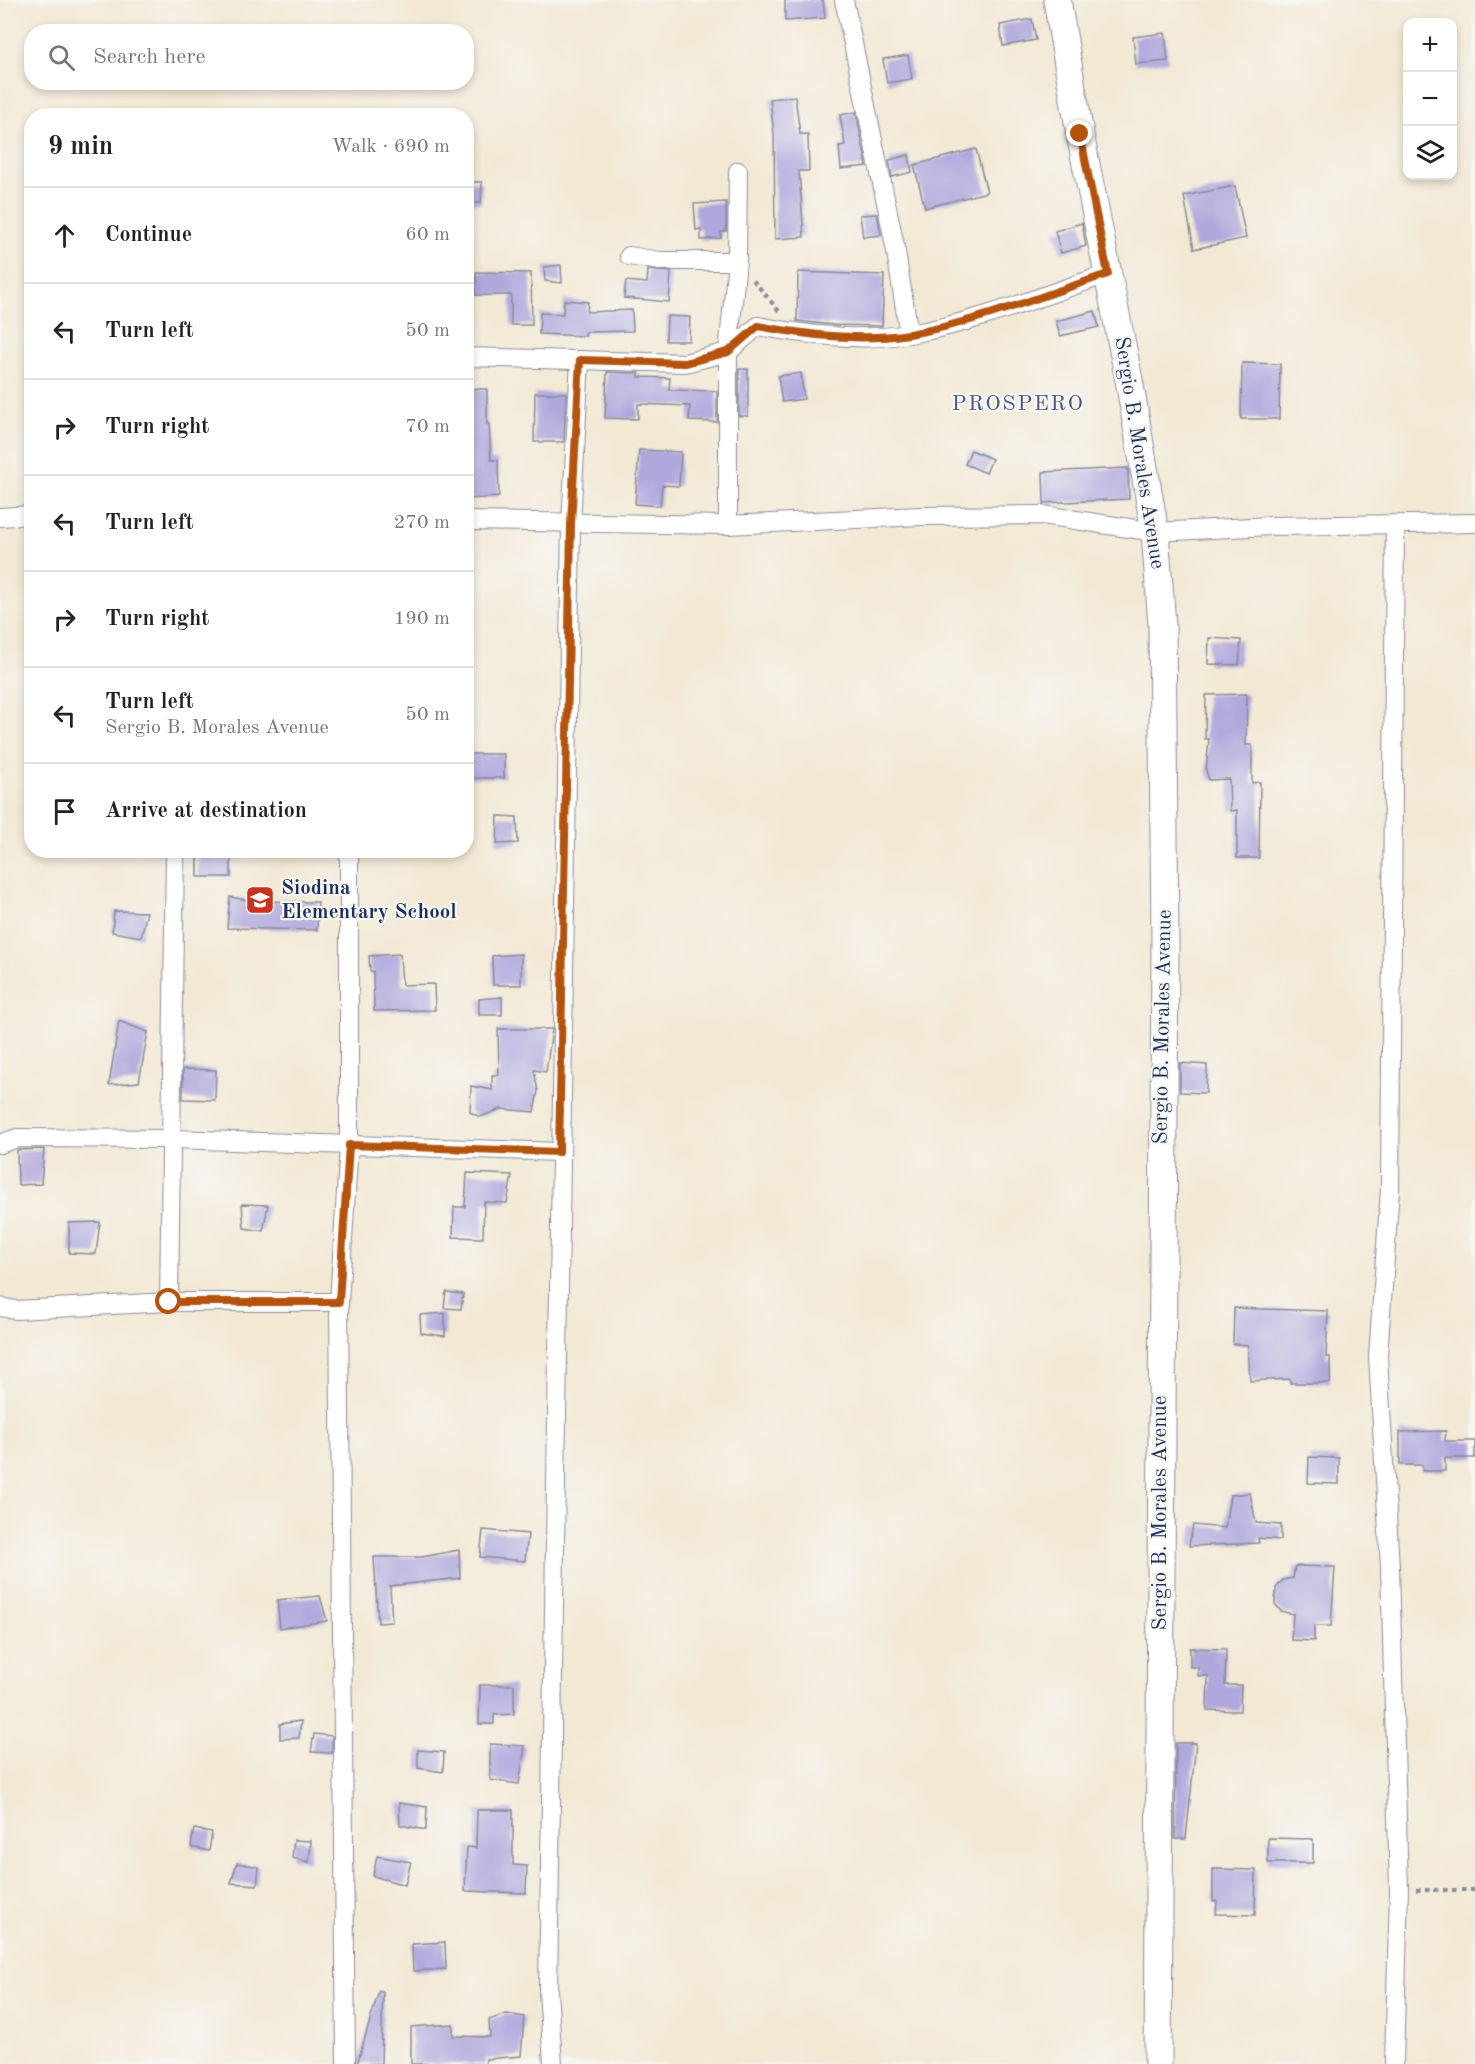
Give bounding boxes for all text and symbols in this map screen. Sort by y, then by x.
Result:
map controls [1403,18,1457,180]
button: + [1403,18,1457,72]
search box [24,24,474,90]
icon: search [45,41,78,74]
text: Search here [93,46,206,68]
button: − [1403,72,1457,126]
route end [1066,120,1092,146]
button: layers [1403,126,1457,180]
text: 9 min [48,134,113,160]
text: Walk · 690 m [331,137,450,157]
icon: ahead [48,219,81,252]
text: Continue [105,224,192,246]
text: 60 m [405,225,450,245]
icon: left [48,315,81,348]
text: Turn left [105,320,194,342]
text: 50 m [405,321,450,341]
street label: Sergio B. Morales Avenue [1110,335,1168,571]
district label: PROSPERO [951,393,1085,415]
icon: right [48,411,81,444]
text: Turn right [105,416,209,438]
text: 70 m [405,417,450,437]
icon: left [48,507,81,540]
text: Turn left [105,512,194,534]
text: 270 m [394,513,450,533]
icon: right [48,603,81,636]
text: Turn right [105,608,209,630]
text: 190 m [394,609,450,629]
text: Turn left [105,691,194,713]
icon: left [48,699,81,732]
text: 50 m [405,705,450,725]
text: Sergio B. Morales Avenue [105,718,329,738]
icon: arrive [48,795,81,828]
text: Arrive at destination [105,800,307,822]
place label: Siodina Elementary School [281,878,457,923]
school or university icon: Siodina Elementary School [244,884,276,916]
street label: Sergio B. Morales Avenue [1150,909,1176,1145]
route start [155,1288,181,1314]
street label: Sergio B. Morales Avenue [1150,1396,1171,1630]

